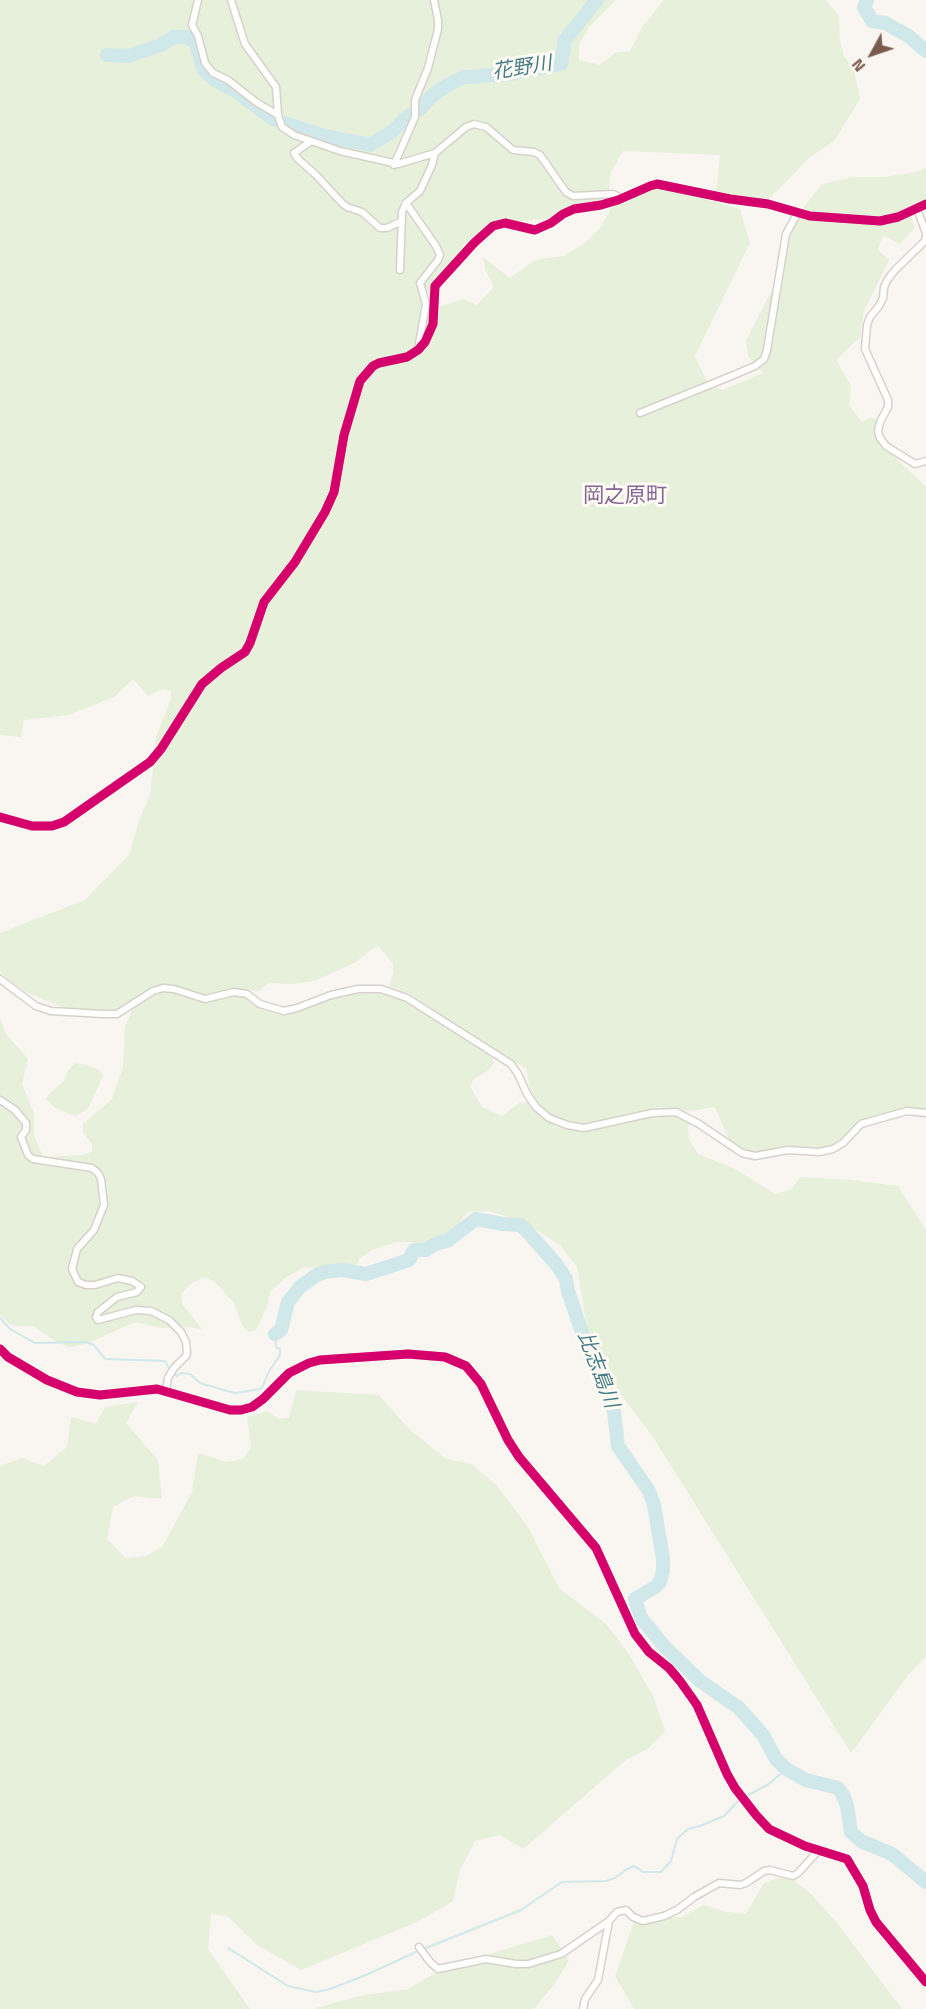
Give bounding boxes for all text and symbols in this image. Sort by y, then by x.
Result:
north arrow [842,24,902,84]
water label: 花野川 [490,52,554,86]
text: N [845,54,871,78]
district label: 岡之原町 [583,484,667,510]
water label: 比志島川 [571,1328,623,1412]

